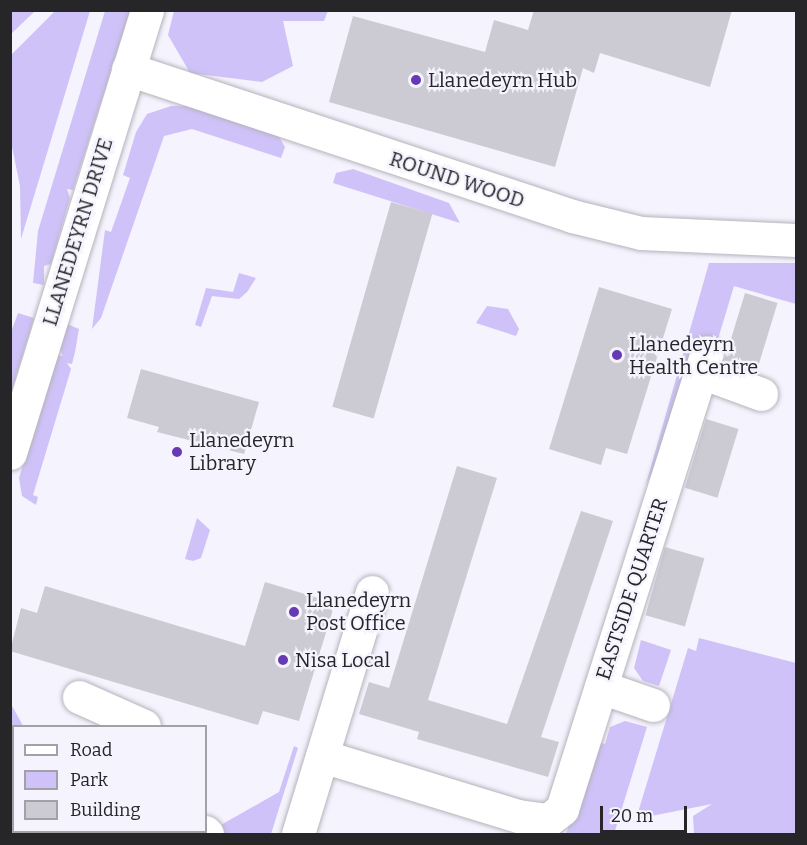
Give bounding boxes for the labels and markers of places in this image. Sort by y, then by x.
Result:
place label: Llanedeyrn Hub [428,68,577,92]
marker: Llanedeyrn Hub [409,73,423,87]
place label: Llanedeyrn Health Centre [629,332,758,379]
marker: Llanedeyrn Health Centre [610,348,624,362]
place label: Llanedeyrn Library [189,428,294,475]
marker: Llanedeyrn Library [170,445,184,459]
place label: Llanedeyrn Post Office [306,588,411,635]
marker: Llanedeyrn Post Office [287,605,301,619]
place label: Nisa Local [295,648,390,672]
marker: Nisa Local [276,653,290,667]

